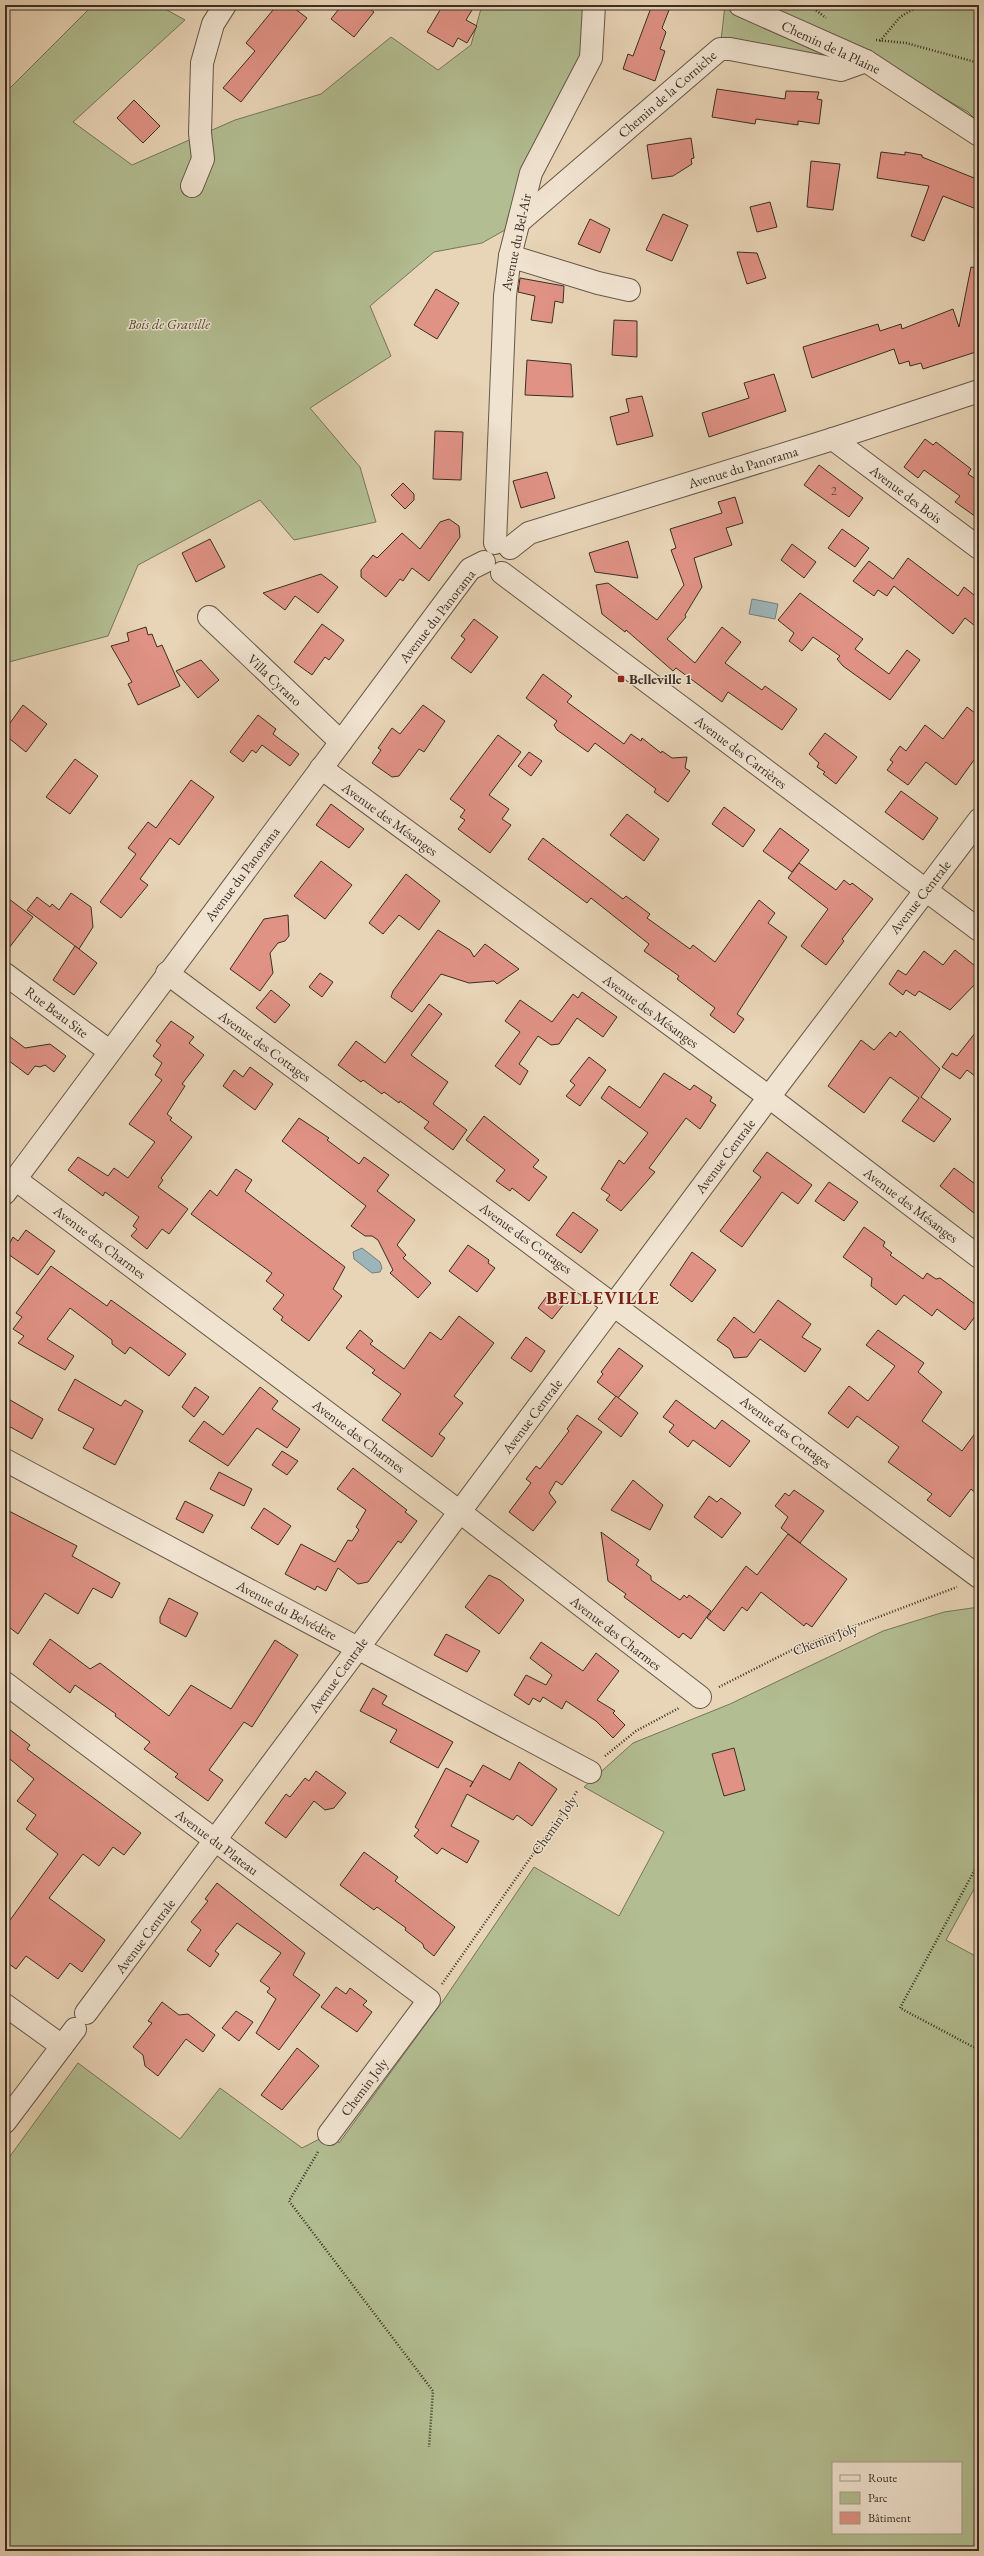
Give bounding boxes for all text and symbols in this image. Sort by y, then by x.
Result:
street label: Chemin de la Plaine [779,16,884,78]
street label: Chemin de la Corniche [614,46,720,142]
street label: Avenue du Bel-Air [497,191,535,293]
park label: Bois de Graville [127,315,210,333]
street label: Avenue du Panorama [685,442,800,493]
street label: Avenue des Bois [865,460,946,527]
house number: 2 [831,483,837,499]
street label: Avenue du Panorama [394,565,479,667]
street label: Villa Cyrano [244,650,306,710]
place label: Belleville 1 [629,670,692,688]
marker: Belleville 1 [616,674,626,684]
street label: Avenue des Carrières [690,711,791,793]
street label: Avenue des Mésanges [338,778,442,860]
street label: Avenue du Panorama [200,823,284,926]
street label: Avenue Centrale [885,856,955,938]
street label: Avenue des Mésanges [599,970,703,1052]
street label: Rue Beau Site [22,982,93,1042]
street label: Avenue des Cottages [214,1006,315,1086]
street label: Avenue Centrale [690,1115,759,1198]
street label: Avenue des Mésanges [859,1163,962,1247]
street label: Avenue des Cottages [475,1198,576,1278]
street label: Avenue des Charmes [49,1201,150,1283]
district label: BELLEVILLE [546,1286,660,1309]
street label: Avenue Centrale [497,1375,566,1458]
street label: Avenue des Cottages [736,1391,836,1473]
street label: Avenue des Charmes [308,1395,409,1477]
street label: Avenue du Belvédère [233,1576,341,1644]
street label: Avenue des Charmes [566,1591,666,1675]
street label: Chemin Joly [790,1618,861,1660]
street label: Avenue Centrale [304,1633,372,1717]
street label: Chemin Joly [527,1791,581,1858]
street label: Avenue du Plateau [171,1804,263,1880]
street label: Avenue Centrale [110,1895,179,1978]
street label: Chemin Joly [336,2054,392,2120]
legend [832,2462,962,2534]
text: Route [868,2470,898,2486]
text: Parc [868,2490,888,2506]
text: Bâtiment [868,2510,911,2526]

